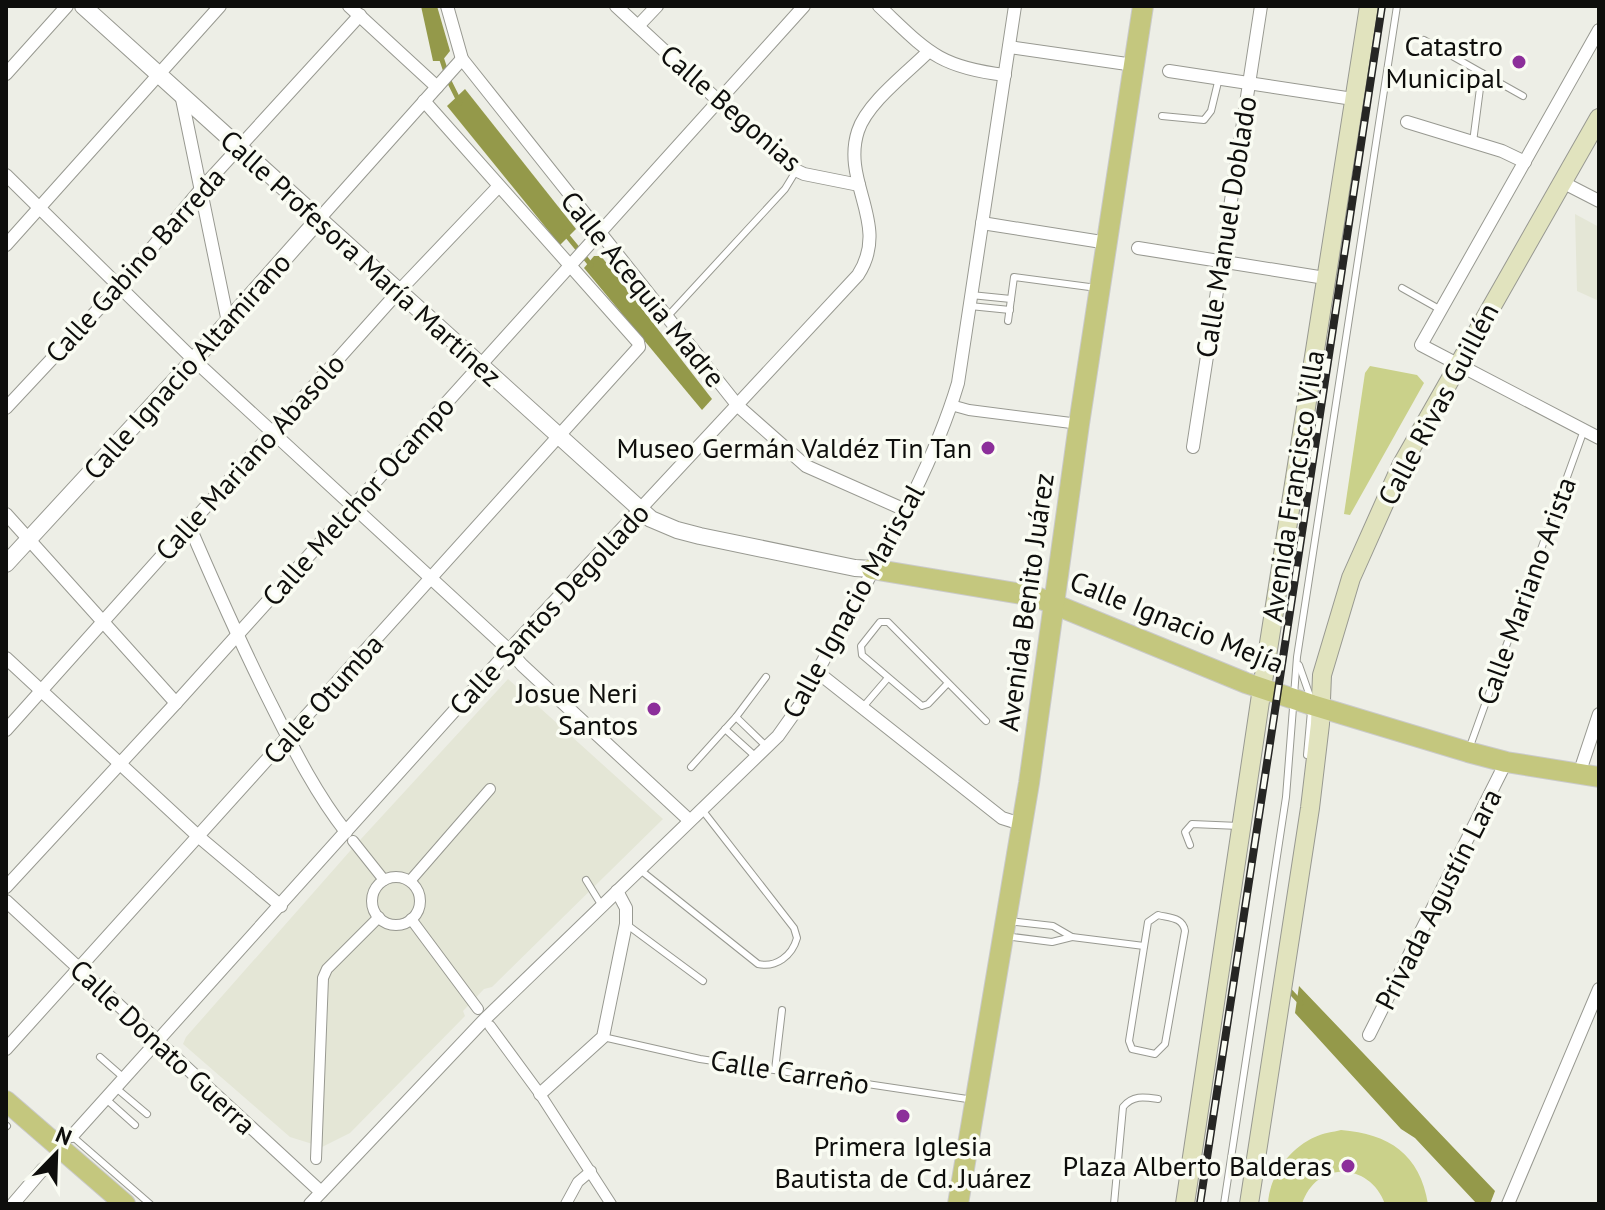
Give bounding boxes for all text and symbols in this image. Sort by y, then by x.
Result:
place label: Catastro Municipal [1386,27,1503,96]
street label: Calle Begonias [653,36,810,179]
marker: Catastro Municipal [1510,53,1528,71]
street label: Calle Manuel Doblado [1187,93,1264,360]
street label: Calle Profesora María Martínez [213,121,510,394]
street label: Calle Gabino Barreda [37,159,232,370]
street label: Calle Acequia Madre [553,183,734,394]
street label: Calle Ignacio Altamirano [75,244,299,487]
street label: Calle Rivas Guillén [1369,296,1506,511]
street label: Calle Mariano Abasolo [147,345,353,568]
street label: Avenida Francisco Villa [1253,347,1332,624]
street label: Calle Melchor Ocampo [253,388,462,614]
place label: Museo Germán Valdéz Tin Tan [617,429,972,466]
marker: Museo Germán Valdéz Tin Tan [979,439,997,457]
street label: Avenida Benito Juárez [989,471,1062,733]
street label: Calle Mariano Arista [1467,472,1584,710]
street label: Calle Ignacio Mariscal [773,477,932,724]
street label: Calle Santos Degollado [440,495,657,723]
street label: Calle Ignacio Mejía [1065,562,1290,681]
street label: Calle Otumba [254,626,391,772]
place label: Josue Neri Santos [515,674,638,743]
marker: Josue Neri Santos [645,700,663,718]
street label: Privada Agustín Lara [1366,782,1509,1016]
street label: Calle Donato Guerra [63,951,264,1142]
street label: Calle Carreño [708,1041,872,1102]
marker: Primera Iglesia Bautista de Cd. Juárez [894,1107,912,1125]
north arrow [16,1114,96,1194]
text: N [52,1120,76,1151]
place label: Primera Iglesia Bautista de Cd. Juárez [774,1127,1032,1196]
place label: Plaza Alberto Balderas [1062,1147,1332,1184]
marker: Plaza Alberto Balderas [1339,1157,1357,1175]

